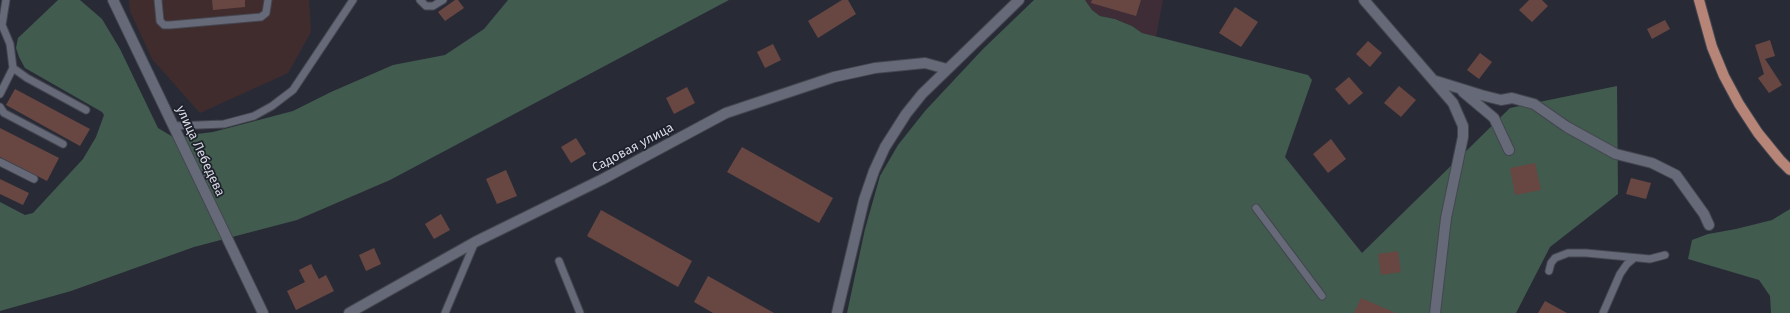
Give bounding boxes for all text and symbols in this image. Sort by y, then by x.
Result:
street label: улица Лебедева [172,103,228,199]
street label: Садовая улица [590,120,676,176]

